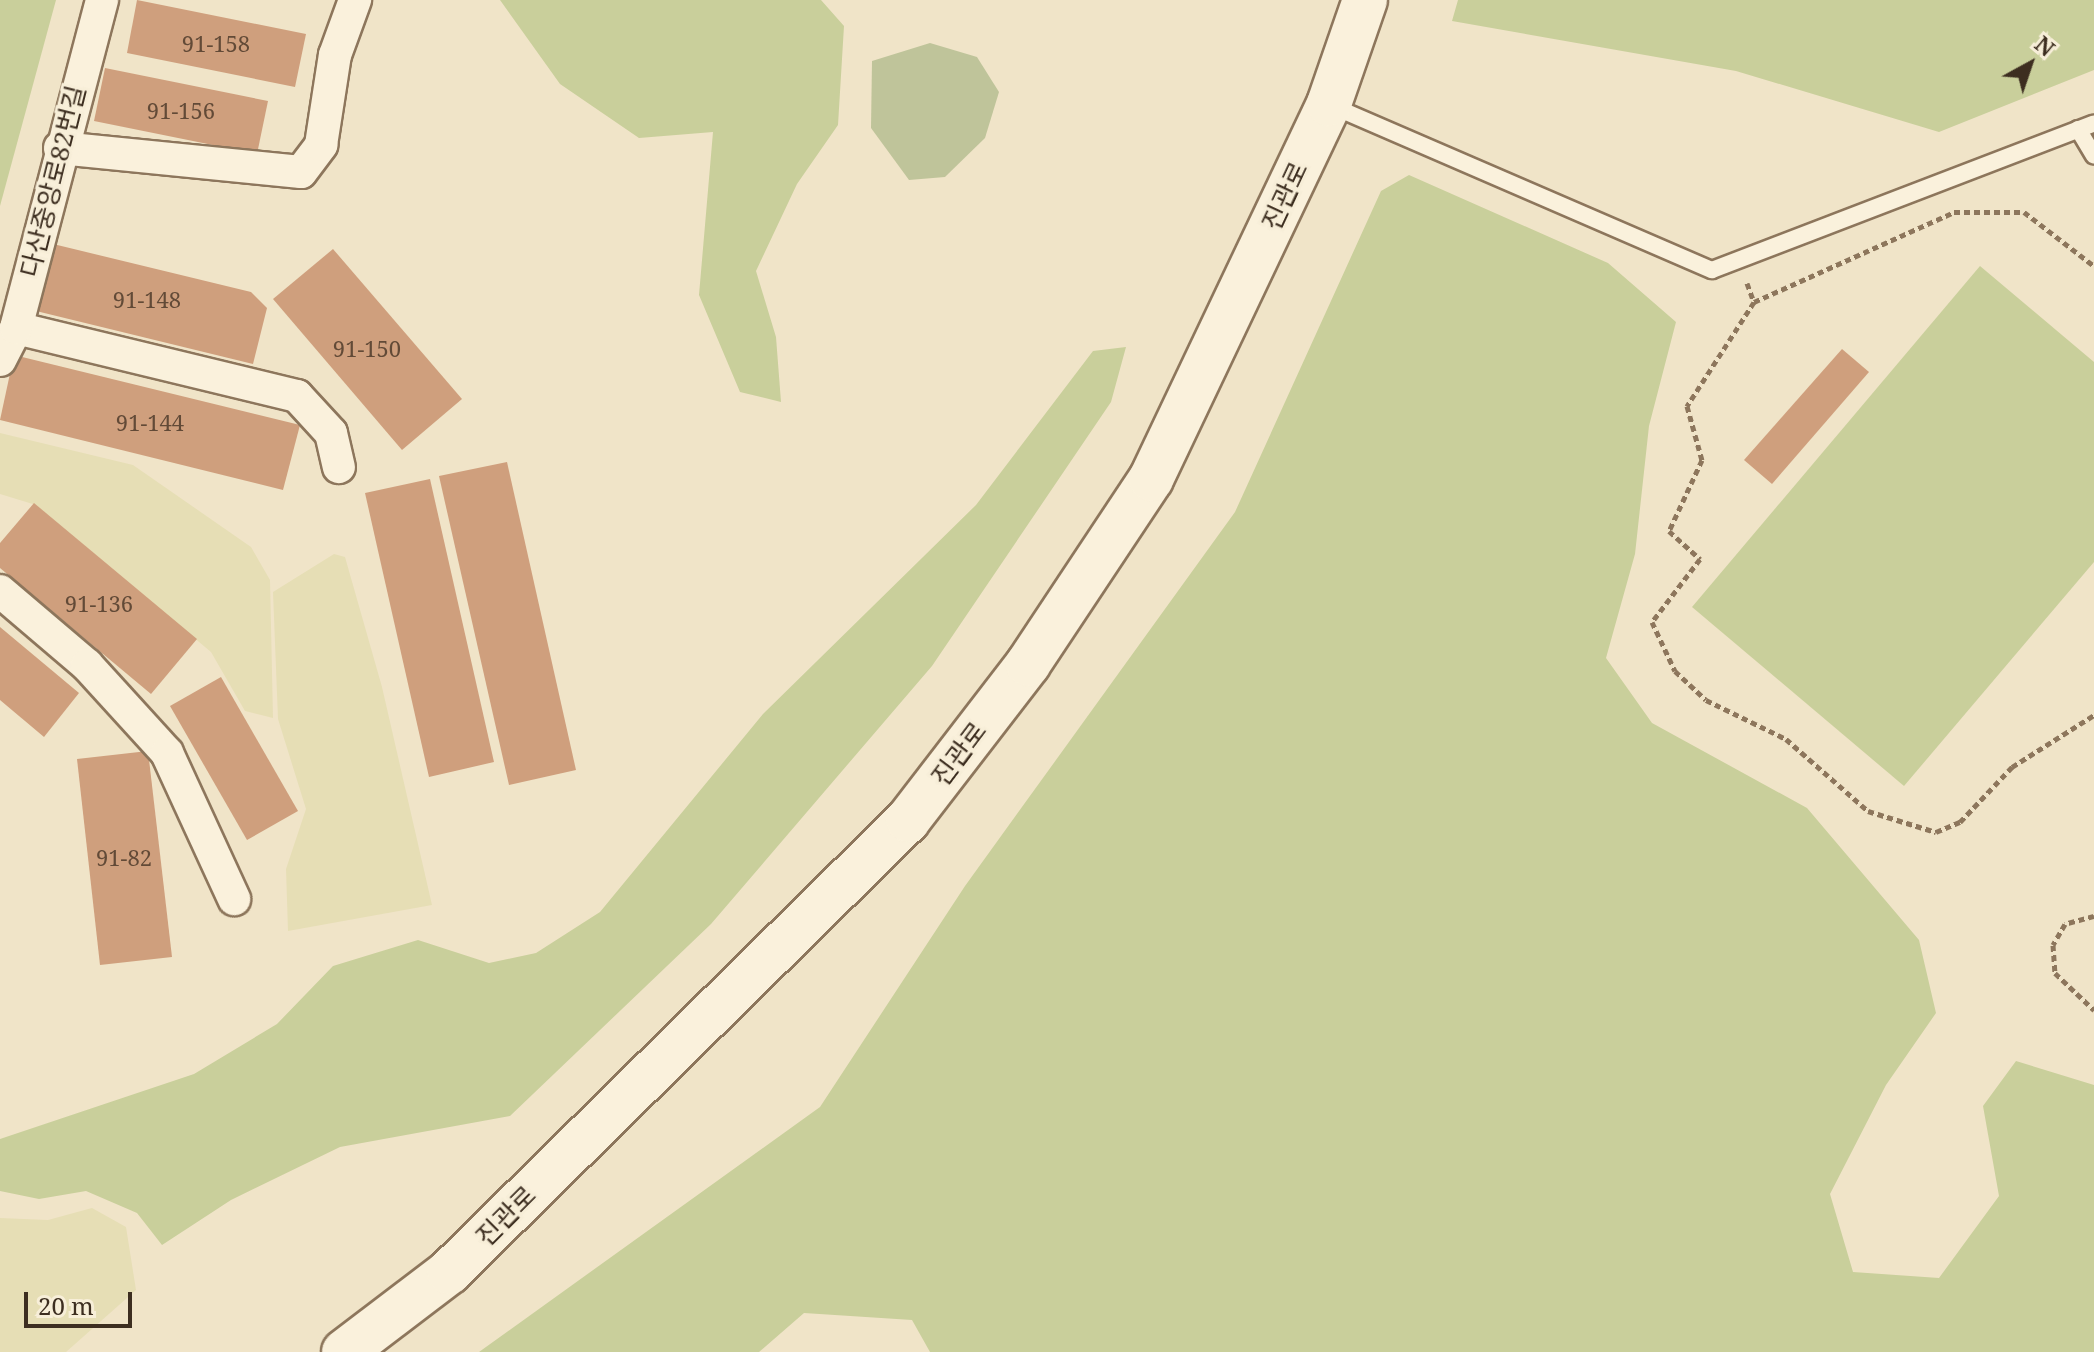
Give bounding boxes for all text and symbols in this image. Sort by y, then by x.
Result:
north arrow [1990,24,2070,104]
text: N [2029,29,2062,63]
house number: 91-158 [182,31,250,57]
street label: 다산중앙로82번길 [14,82,92,280]
house number: 91-156 [147,98,215,124]
street label: 진관로 [1256,157,1314,235]
house number: 91-148 [113,287,181,313]
house number: 91-150 [333,336,401,362]
house number: 91-144 [116,410,184,436]
house number: 91-136 [65,591,133,617]
street label: 진관로 [925,716,993,792]
house number: 91-82 [96,845,152,871]
street label: 진관로 [470,1180,542,1252]
scale bar [28,1276,136,1326]
text: 20 m [38,1289,94,1322]

